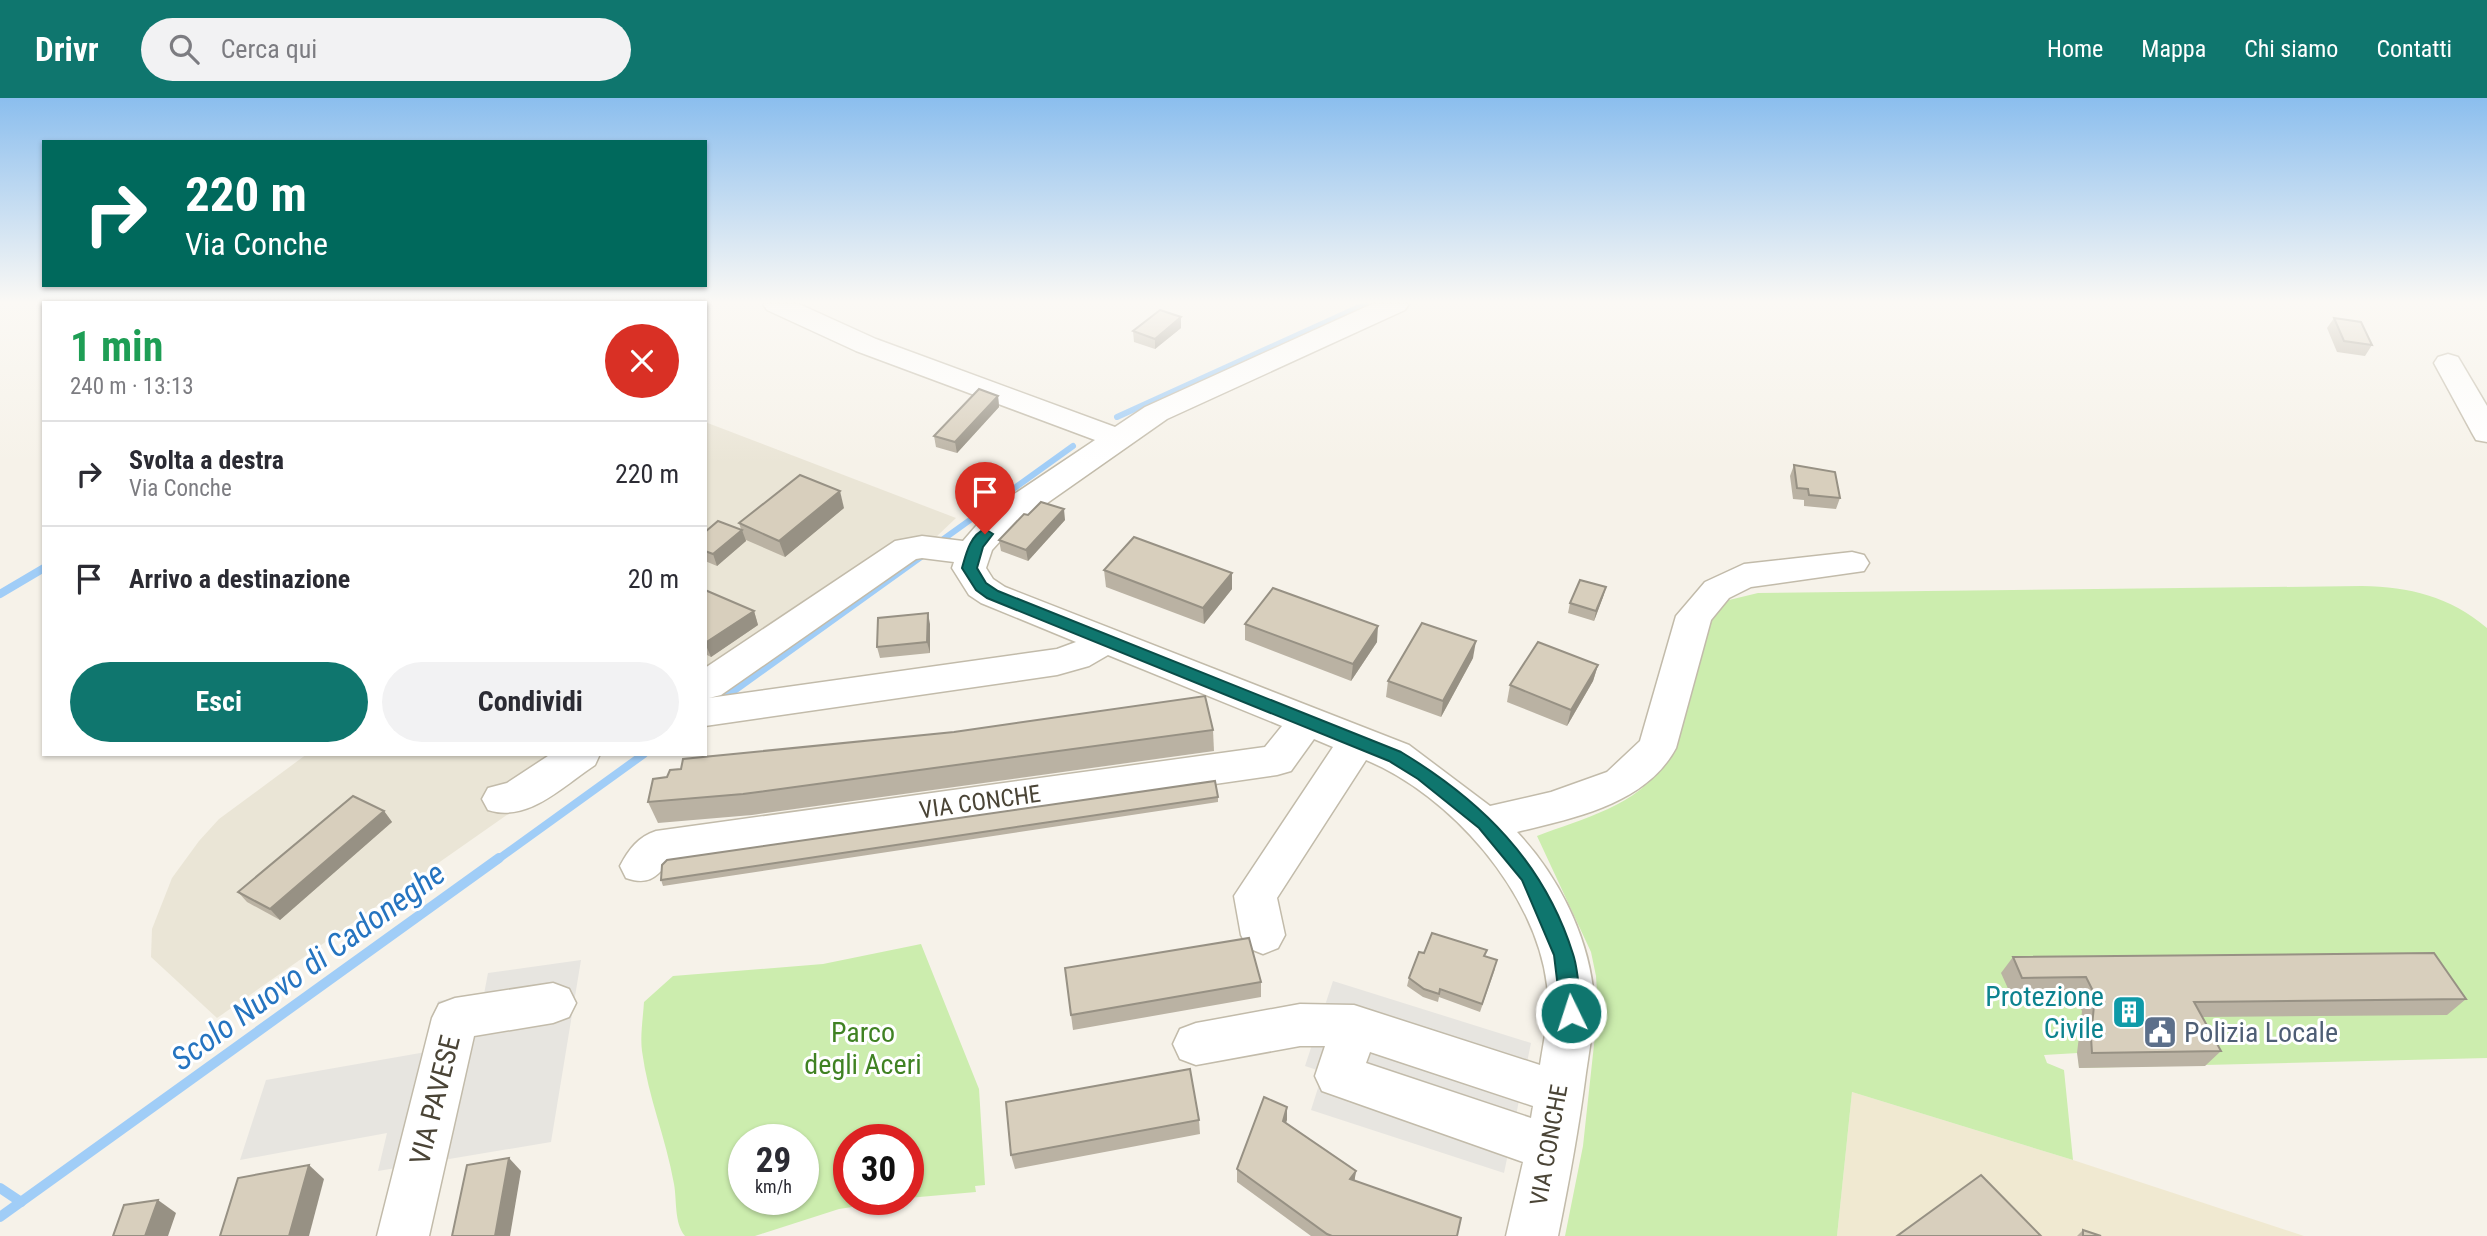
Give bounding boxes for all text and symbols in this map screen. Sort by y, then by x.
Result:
search box [141,18,631,81]
text: Drivr [35,30,99,69]
icon: search [165,30,203,68]
text: Cerca qui [221,34,317,64]
text: Home [2047,35,2103,63]
text: Mappa [2141,35,2206,63]
text: Chi siamo [2244,35,2338,63]
text: Contatti [2376,35,2452,63]
text: 220 m [185,166,307,223]
icon: right [70,168,161,259]
text: Via Conche [185,225,328,263]
text: 1 min [70,322,163,371]
button: close [605,324,679,398]
text: 240 m · 13:13 [70,373,194,400]
text: Svolta a destra [129,445,284,475]
icon: right [70,455,108,493]
text: 220 m [615,459,679,489]
pin [955,462,1015,534]
icon: arrive [966,473,1004,511]
text: Via Conche [129,475,232,502]
icon: arrive [70,560,108,598]
text: Arrivo a destinazione [129,564,350,594]
text: 20 m [628,564,679,594]
button: Esci [70,662,368,742]
button: Condividi [382,662,679,742]
street label: VIA CONCHE [917,780,1043,824]
water label: Scolo Nuovo di Cadoneghe [164,854,452,1078]
position arrow [1534,976,1608,1050]
place label: Protezione Civile [1985,980,2104,1045]
building icon: Protezione Civile [2110,993,2148,1031]
public building icon: Polizia Locale [2141,1013,2179,1051]
park label: Parco degli Aceri [804,1016,922,1081]
place label: Polizia Locale [2184,1016,2338,1049]
street label: VIA PAVESE [403,1032,467,1168]
street label: VIA CONCHE [1525,1082,1573,1208]
speed limit sign: 30 [833,1124,924,1215]
text: 29 [756,1140,791,1181]
text: km/h [755,1176,792,1197]

